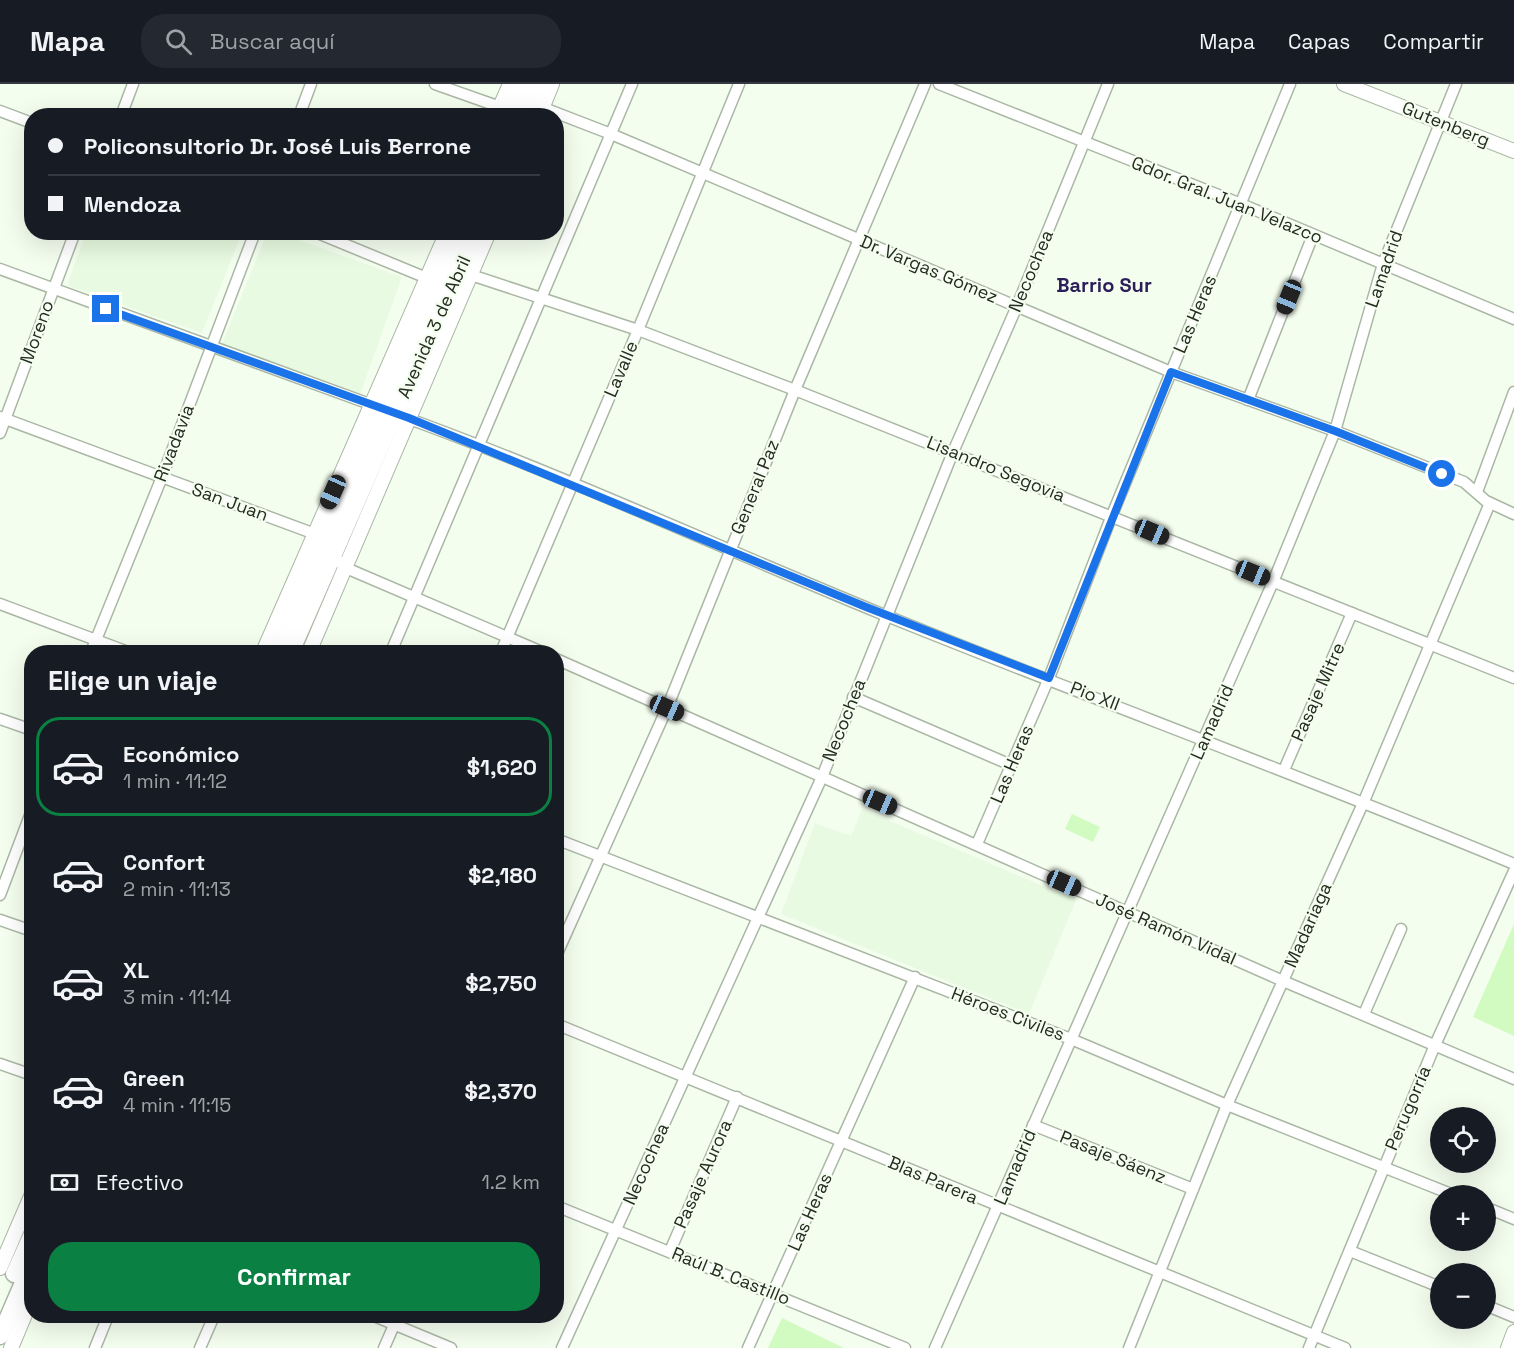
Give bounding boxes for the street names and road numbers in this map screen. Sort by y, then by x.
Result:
street label: Gutenberg [1399,95,1494,152]
street label: Gdor. Gral. Juan Velazco [1128,151,1326,248]
street label: Necochea [1003,226,1058,315]
street label: Lamadrid [1360,227,1407,310]
street label: Dr. Vargas Gómez [857,229,1002,308]
street label: Avenida 3 de Abril [392,252,475,402]
street label: Las Heras [1168,271,1221,356]
street label: Moreno [14,297,59,367]
street label: Lavalle [598,337,643,400]
street label: Rivadavia [148,401,199,485]
street label: Lisandro Segovia [924,430,1069,507]
street label: General Paz [725,436,784,538]
street label: San Juan [189,477,272,526]
street label: Pasaje Mitre [1286,639,1350,745]
street label: Necochea [817,675,871,765]
street label: Pio XII [1067,676,1123,715]
street label: Lamadrid [1185,681,1238,763]
street label: Las Heras [985,721,1038,806]
street label: Madariaga [1279,879,1337,971]
street label: José Ramón Vidal [1092,887,1240,970]
street label: Héroes Civiles [948,981,1068,1046]
street label: Perugorría [1379,1062,1436,1154]
street label: Pasaje Aurora [668,1116,737,1232]
street label: Necochea [617,1119,674,1208]
street label: Lamadrid [988,1125,1041,1208]
street label: Pasaje Sáenz [1057,1125,1170,1188]
street label: Blas Parera [885,1150,982,1209]
street label: Las Heras [782,1169,837,1254]
street label: Raúl B. Castillo [669,1241,794,1310]

